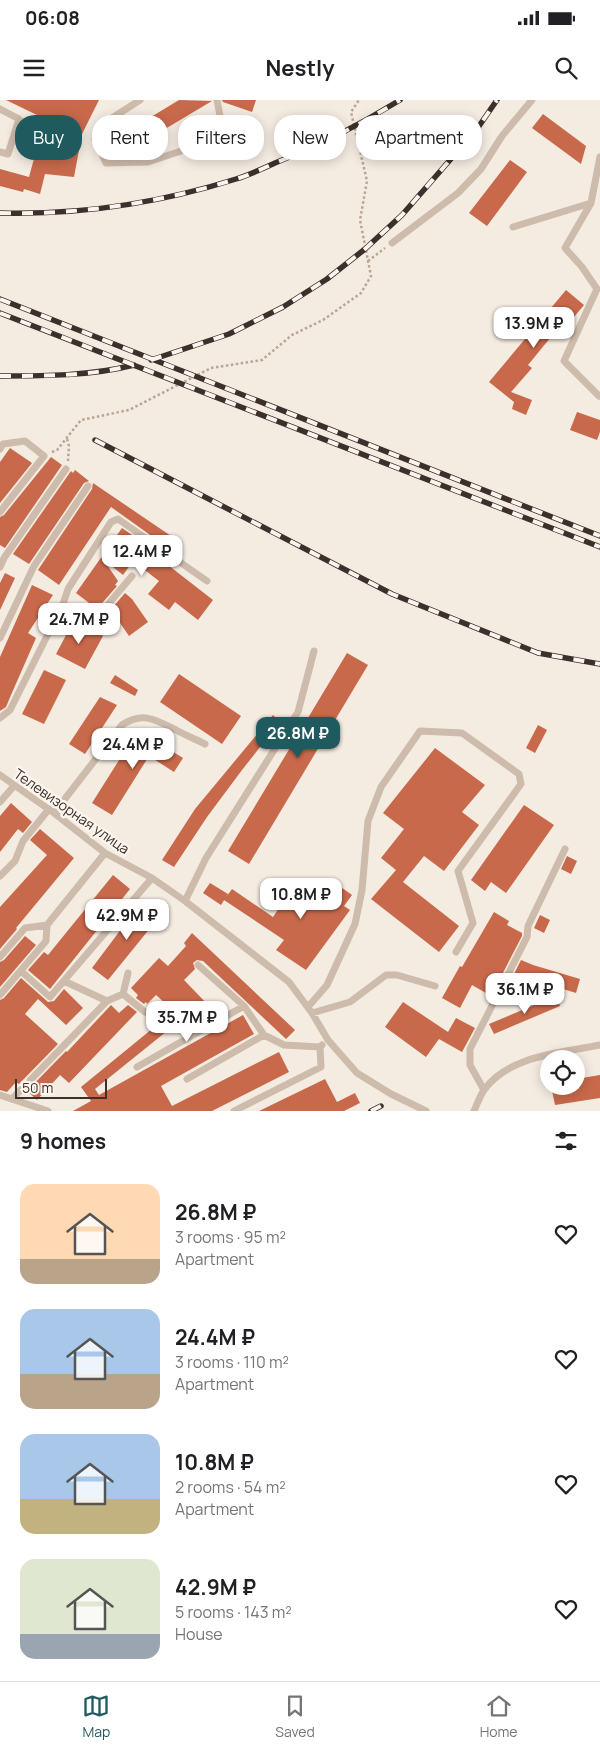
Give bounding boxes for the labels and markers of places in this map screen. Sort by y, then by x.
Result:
pin: 13.9M ₽ [488,306,580,349]
pin: 12.4M ₽ [96,534,188,577]
pin: 24.7M ₽ [33,602,125,645]
pin: 26.8M ₽ [252,716,344,759]
pin: 24.4M ₽ [87,728,179,770]
pin: 10.8M ₽ [255,878,347,920]
pin: 42.9M ₽ [81,898,173,941]
pin: 36.1M ₽ [479,972,571,1015]
pin: 35.7M ₽ [141,1000,233,1043]

